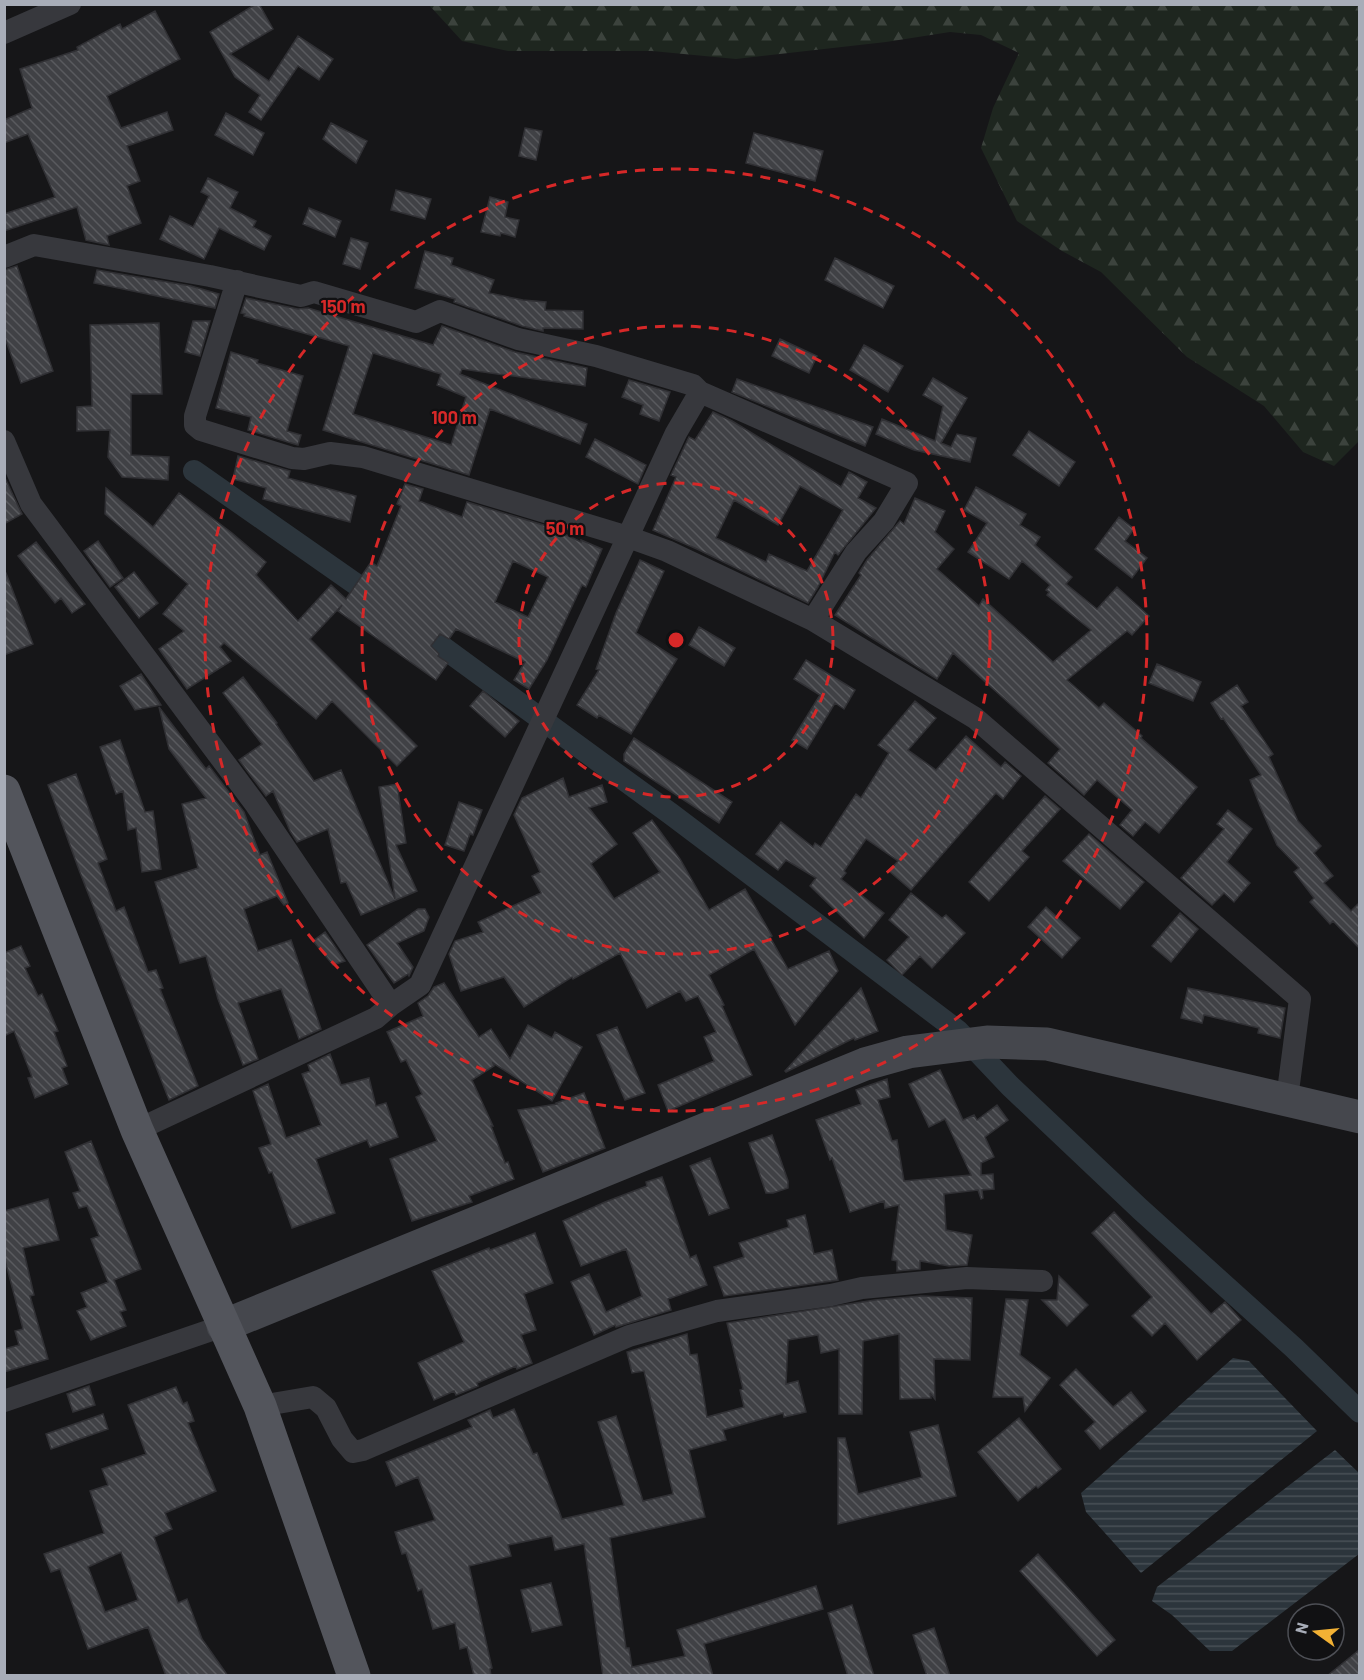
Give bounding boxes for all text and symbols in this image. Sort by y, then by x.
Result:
text: 150 m [321,295,365,317]
text: 100 m [431,406,477,428]
text: 50 m [546,517,584,539]
centre of rings [666,630,686,650]
north arrow [1286,1602,1346,1662]
text: N [1290,1620,1312,1636]

